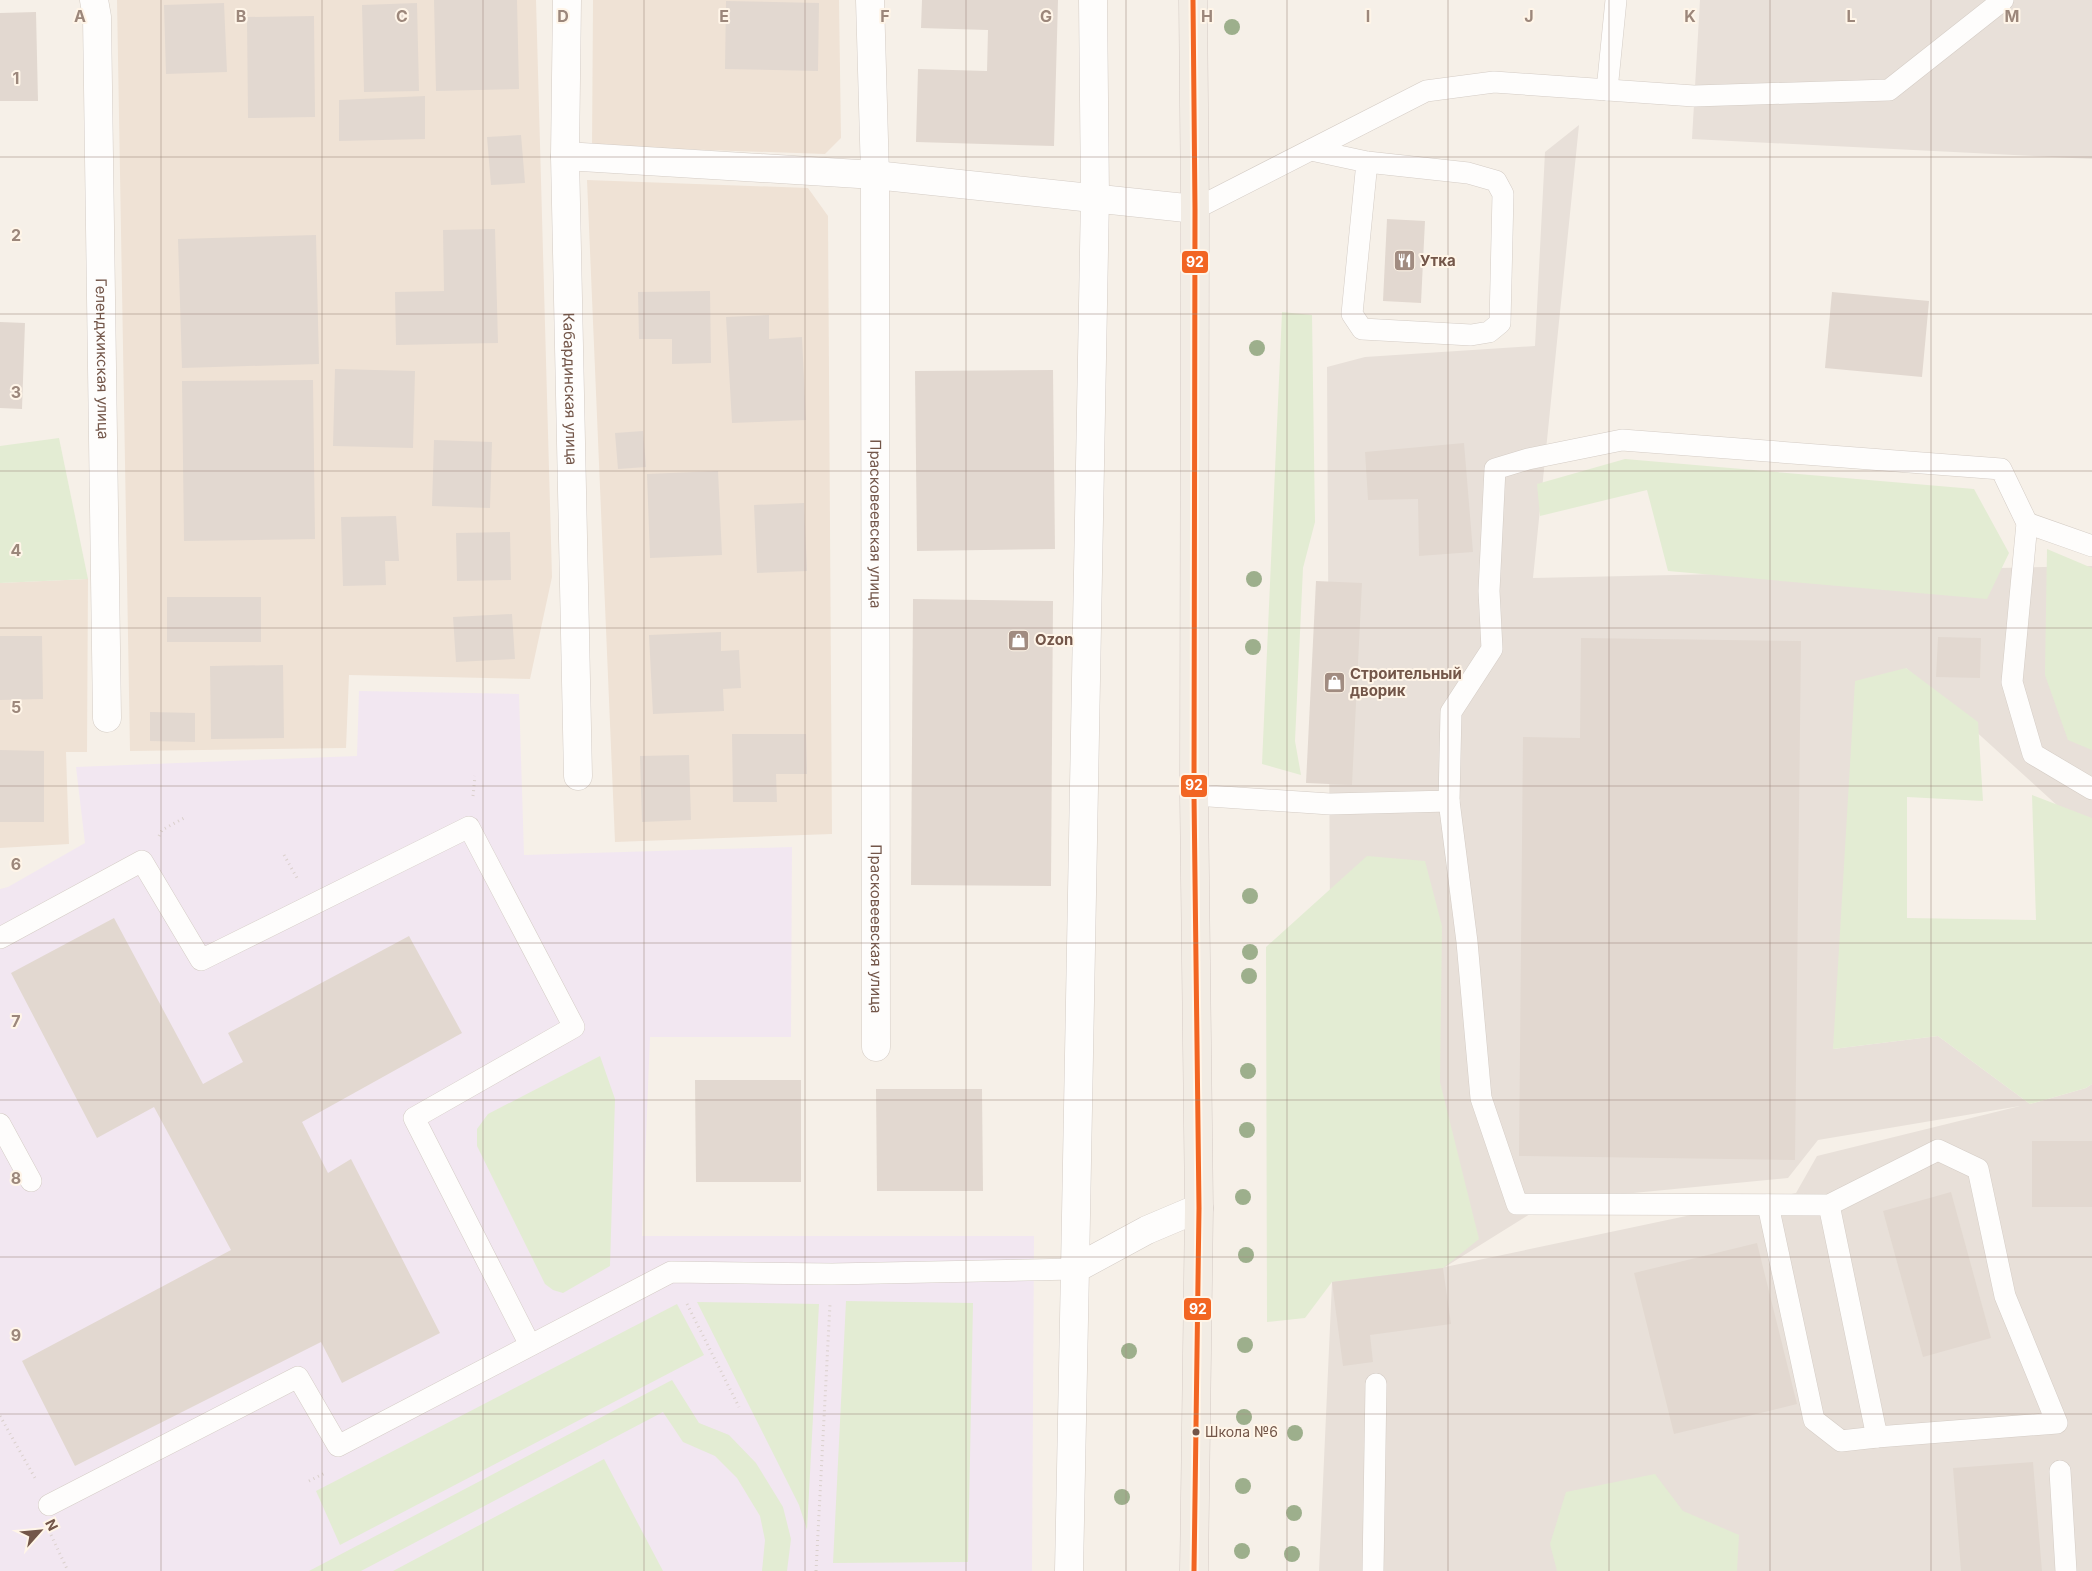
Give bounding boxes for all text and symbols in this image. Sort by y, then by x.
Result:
text: A [74,6,86,26]
text: B [236,6,246,26]
text: C [396,6,408,26]
text: D [557,6,569,26]
text: E [719,6,729,26]
text: F [880,6,890,26]
text: G [1040,6,1052,26]
text: H [1201,6,1213,26]
text: I [1366,6,1370,26]
text: J [1524,6,1534,26]
text: K [1684,6,1696,26]
text: L [1846,6,1856,26]
text: M [2005,6,2019,26]
text: 1 [13,68,19,88]
text: 2 [11,225,21,245]
restaurant icon: Утка [1392,249,1416,273]
line badge: 92 [1181,250,1209,274]
place label: Утка [1420,251,1456,270]
text: 92 [1186,253,1204,270]
street label: Геленджикская улица [92,278,113,439]
street label: Кабардинская улица [559,312,581,465]
text: 3 [11,382,21,402]
street label: Прасковеевская улица [866,439,885,609]
text: 4 [11,540,22,560]
shop icon: Ozon [1007,628,1031,652]
place label: Ozon [1035,630,1073,649]
place label: Строительный дворик [1350,664,1462,700]
shop icon: Строительный дворик [1322,671,1346,695]
text: 5 [11,697,21,717]
line badge: 92 [1180,774,1208,798]
text: 92 [1185,776,1203,793]
street label: Прасковеевская улица [867,844,886,1014]
text: 6 [11,854,21,874]
text: 7 [11,1011,21,1031]
text: 8 [11,1168,21,1188]
line badge: 92 [1183,1297,1212,1321]
text: 92 [1189,1300,1207,1317]
text: 9 [11,1325,21,1345]
place label: Школа №6 [1205,1423,1278,1440]
marker: Школа №6 [1191,1427,1201,1437]
north arrow [15,1506,65,1556]
text: N [42,1516,62,1533]

